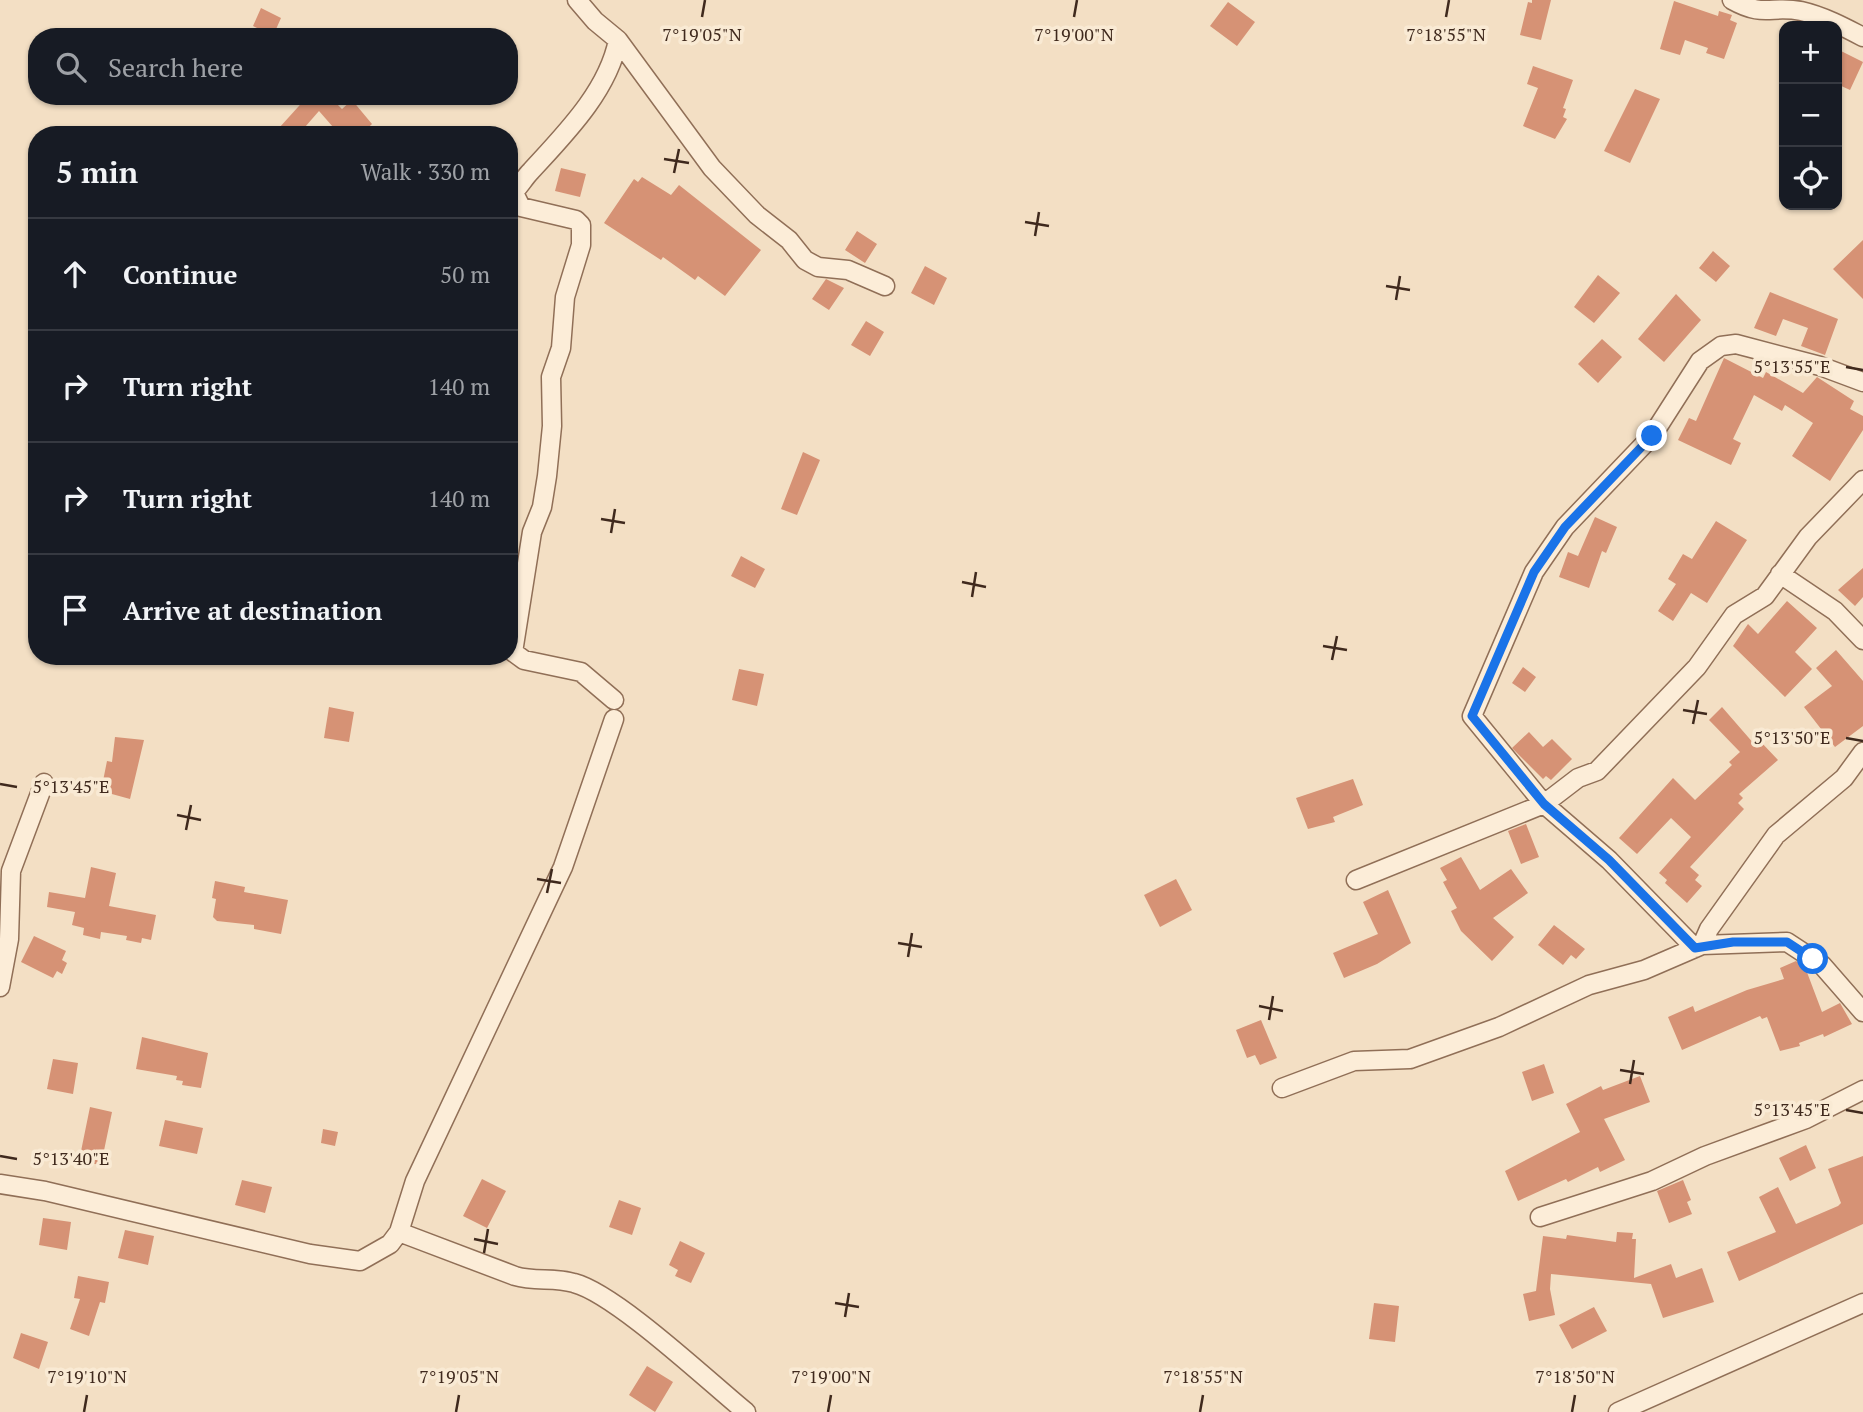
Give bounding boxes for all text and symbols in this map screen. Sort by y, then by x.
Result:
map controls [1779,21,1842,210]
button: + [1779,21,1842,84]
text: 7°19'05"N [662,22,742,46]
text: 7°19'00"N [1034,22,1114,46]
text: 7°18'55"N [1406,22,1486,46]
search box [28,28,518,105]
icon: search [52,48,90,86]
text: Search here [108,50,243,84]
button: − [1779,84,1842,147]
button: locate [1779,147,1842,210]
text: 5 min [56,152,138,192]
text: Walk · 330 m [361,156,490,187]
icon: ahead [56,255,94,293]
text: Continue [123,257,237,291]
text: 50 m [440,259,490,290]
text: 5°13'55"E [1754,354,1830,378]
icon: right [56,367,94,405]
text: Turn right [123,369,252,403]
text: 140 m [428,371,490,402]
route end [1636,420,1667,451]
icon: right [56,479,94,517]
text: Turn right [123,481,252,515]
text: 140 m [428,483,490,514]
icon: arrive [56,591,94,629]
text: Arrive at destination [123,593,382,627]
text: 5°13'50"E [1754,725,1830,749]
text: 5°13'45"E [33,774,109,798]
route start [1797,943,1828,974]
text: 5°13'45"E [1754,1097,1830,1121]
text: 5°13'40"E [33,1146,109,1170]
text: 7°19'10"N [47,1364,127,1388]
text: 7°19'05"N [419,1364,499,1388]
text: 7°19'00"N [791,1364,871,1388]
text: 7°18'55"N [1163,1364,1243,1388]
text: 7°18'50"N [1535,1364,1615,1388]

